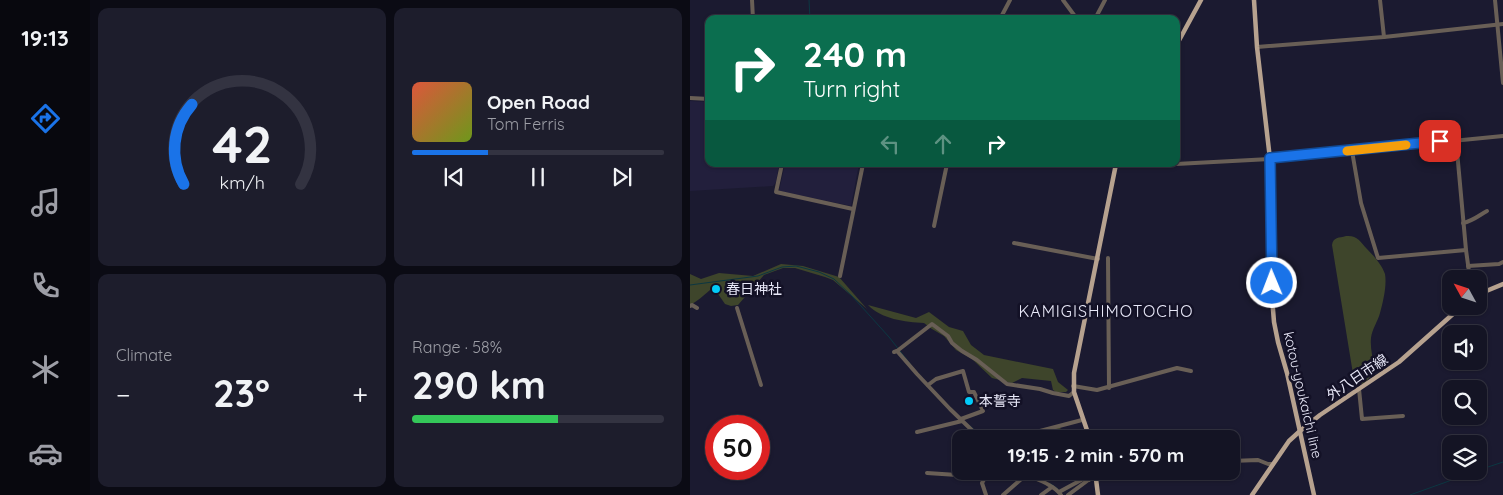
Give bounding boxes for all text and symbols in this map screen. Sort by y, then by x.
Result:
text: 19:13 [21,24,69,52]
text: 240 m [803,32,907,76]
icon: right [720,35,785,100]
text: Turn right [803,75,900,103]
text: Open Road [487,90,590,114]
icon: directions [28,101,63,136]
text: 42 [212,111,272,176]
text: Tom Ferris [487,114,564,134]
pin [1419,120,1461,162]
icon: arrive [1426,127,1454,155]
icon: left [876,130,904,158]
icon: ahead [929,130,957,158]
icon: right [982,130,1010,158]
icon: previous [440,163,468,191]
icon: pause [524,163,552,191]
icon: next [608,163,636,191]
text: km/h [219,171,265,193]
icon: music [28,185,63,220]
position arrow [1245,256,1297,308]
icon: phone [28,268,63,303]
north arrow [1442,270,1488,315]
map controls [1442,270,1487,480]
place label: 春日神社 [726,280,782,298]
marker: 春日神社 [710,283,722,295]
district label: KAMIGISHIMOTOCHO [1018,301,1194,321]
button: sound [1442,325,1487,370]
street label: kotou-youkaichi line [1280,330,1326,460]
text: Range · 58% [412,337,502,357]
text: Climate [116,345,172,365]
street label: 外八日市線 [1323,350,1391,404]
icon: climate [28,352,63,387]
text: 290 km [412,361,546,409]
text: 23° [213,369,270,417]
text: − [116,377,131,412]
text: + [352,377,368,412]
button: search [1442,380,1487,425]
place label: 本誓寺 [979,392,1021,410]
marker: 本誓寺 [963,395,975,407]
speed limit sign: 50 [705,415,770,480]
button: layers [1442,435,1487,480]
icon: car [28,436,63,471]
text: 19:15 · 2 min · 570 m [1008,443,1184,467]

